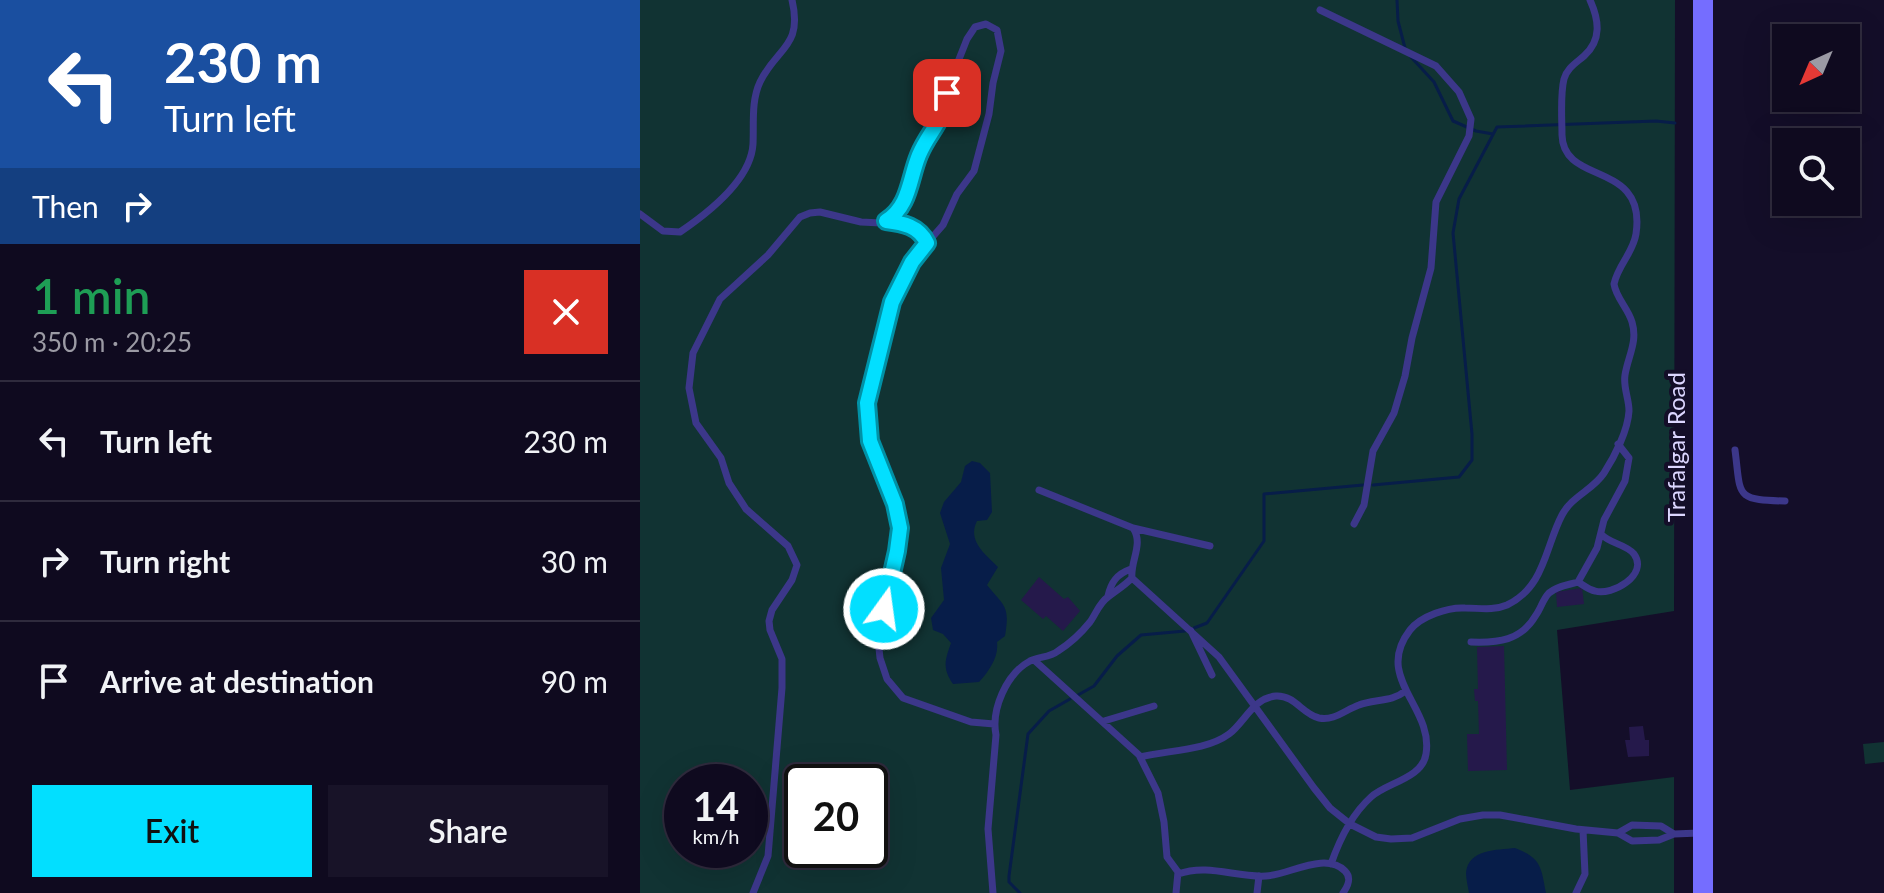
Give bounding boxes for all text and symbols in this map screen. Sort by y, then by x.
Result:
north arrow [1772,24,1860,112]
map controls [1772,24,1860,216]
text: 230 m [164,28,322,95]
icon: left [32,32,136,136]
pin [913,59,981,127]
icon: arrive [925,71,969,115]
text: Turn left [164,96,296,140]
button: search [1772,128,1860,216]
icon: right [115,184,159,228]
text: Then [32,188,99,224]
text: 1 min [32,267,150,324]
button: close [524,270,608,354]
text: 350 m · 20:25 [32,326,192,358]
street label: Trafalgar Road [1661,372,1690,522]
icon: left [32,419,76,463]
text: Turn left [100,423,212,459]
text: 230 m [523,423,608,459]
icon: right [32,539,76,583]
text: Turn right [100,543,230,579]
text: 30 m [541,543,608,579]
position arrow [842,567,926,651]
icon: arrive [32,659,76,703]
text: Arrive at destination [100,663,374,699]
text: 90 m [541,663,608,699]
speed limit sign: 20 [784,764,888,868]
text: 14 [693,782,739,830]
button: Exit [32,785,312,877]
button: Share [328,785,608,877]
text: km/h [693,824,739,848]

